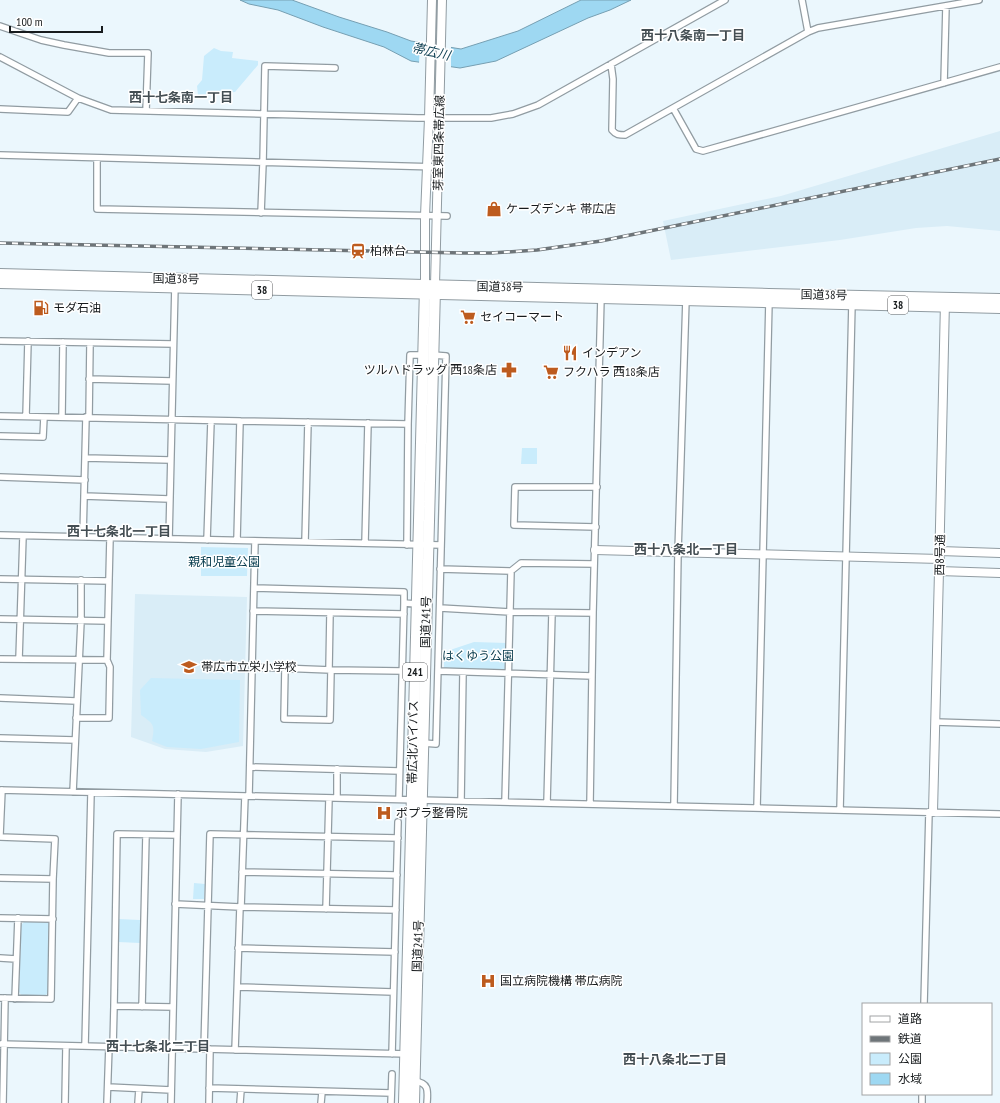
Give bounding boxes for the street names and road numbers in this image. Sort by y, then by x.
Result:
street label: 芽室東四条帯広線 [430,95,447,191]
street label: 国道38号 [152,271,200,286]
street label: 国道38号 [476,279,524,294]
road number: 38 [252,281,272,299]
street label: 国道38号 [800,287,848,302]
road number: 38 [888,296,908,314]
street label: 西8号通 [932,534,947,576]
street label: 国道241号 [418,596,433,648]
road number: 241 [403,663,427,681]
street label: 帯広北バイパス [404,700,421,784]
street label: 国道241号 [409,920,426,972]

